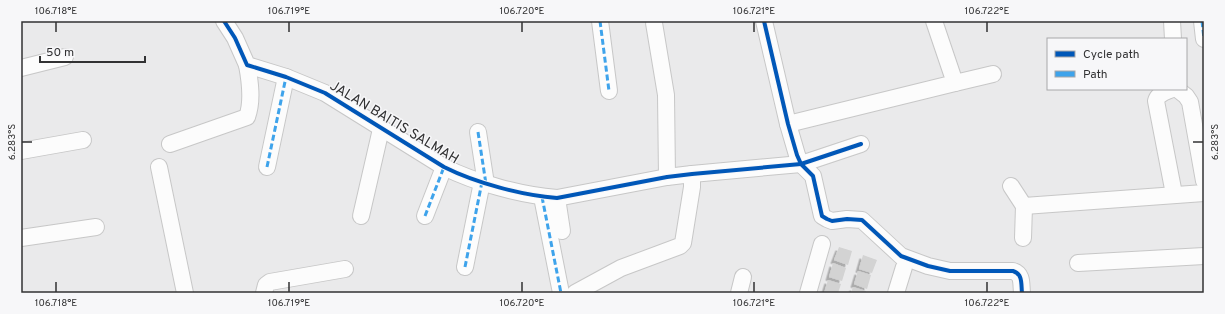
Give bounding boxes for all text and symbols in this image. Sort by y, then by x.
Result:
text: 106.718°E [35,5,77,18]
text: 106.719°E [268,5,310,18]
text: 106.720°E [499,5,545,18]
text: 106.721°E [733,5,775,18]
text: 106.722°E [965,5,1009,18]
scale bar [40,38,145,64]
legend [1047,38,1187,90]
text: 50 m [46,45,74,61]
text: Cycle path [1083,47,1140,63]
text: Path [1083,67,1108,83]
street label: JALAN BAITIS SALMAH [326,78,462,168]
text: 6.283°S [6,124,19,160]
text: 6.283°S [1209,124,1222,160]
text: 106.718°E [35,297,77,310]
text: 106.719°E [268,297,310,310]
text: 106.720°E [499,297,545,310]
text: 106.721°E [733,297,775,310]
text: 106.722°E [965,297,1009,310]

